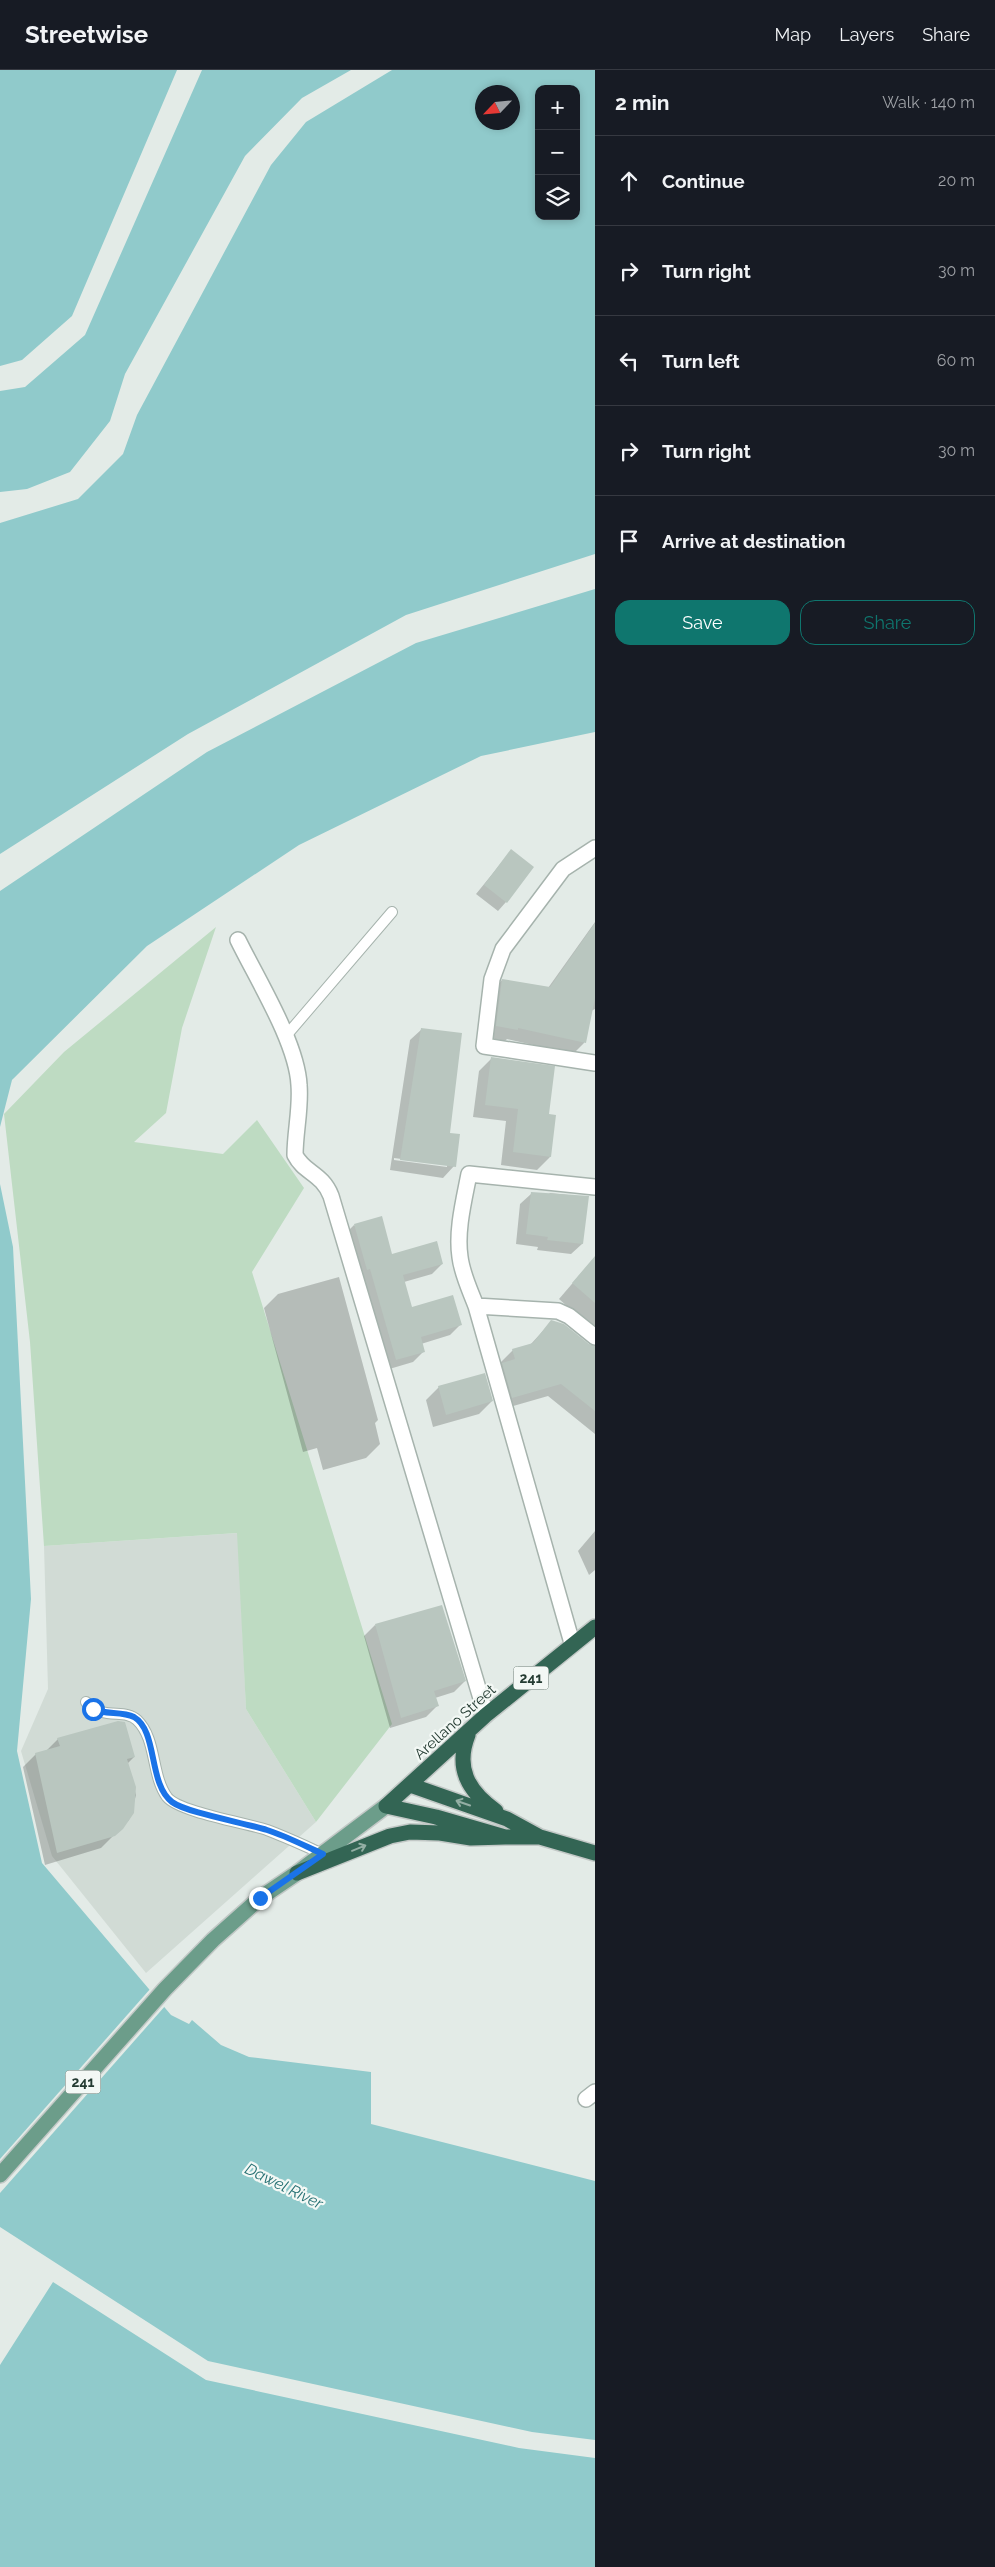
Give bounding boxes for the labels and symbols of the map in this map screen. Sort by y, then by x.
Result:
north arrow [475,85,520,130]
road number: 241 [514,1666,548,1690]
street label: Arellano Street [411,1681,499,1763]
route start [82,1698,105,1721]
one-way arrow [456,1798,471,1807]
one-way arrow [351,1843,366,1852]
route end [249,1887,272,1910]
road number: 241 [66,2070,100,2094]
water label: Dawel River [242,2159,326,2213]

